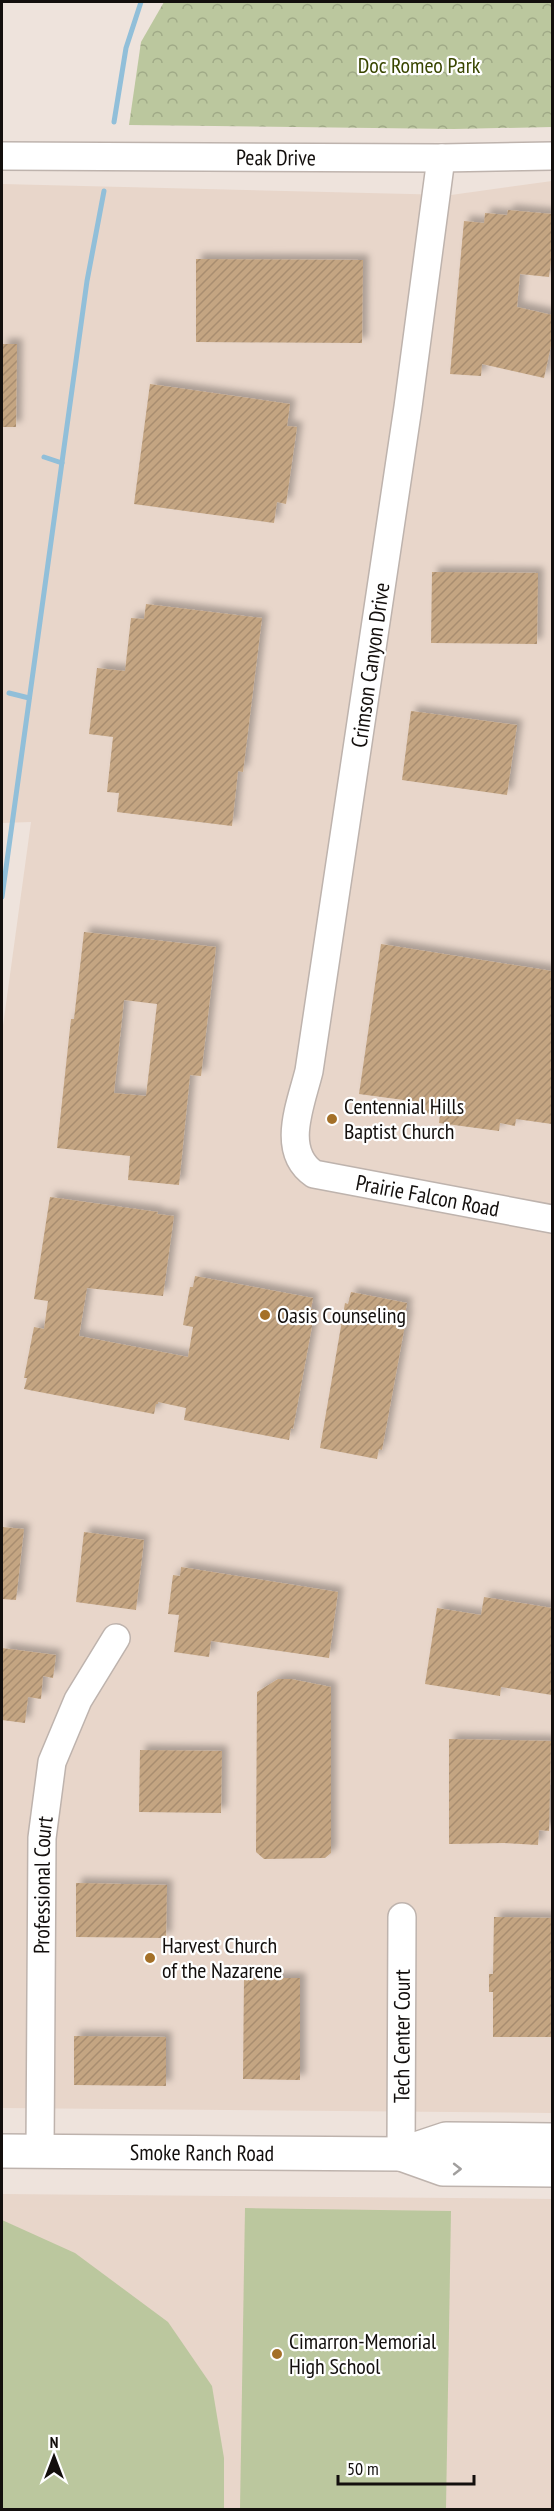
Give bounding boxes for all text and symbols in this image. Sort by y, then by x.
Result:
park label: Doc Romeo Park [358,51,481,79]
street label: Peak Drive [236,143,316,171]
street label: Crimson Canyon Drive [345,581,395,749]
place label: Centennial Hills Baptist Church [344,1092,464,1145]
marker: Centennial Hills Baptist Church [325,1112,339,1126]
street label: Prairie Falcon Road [354,1168,502,1223]
place label: Oasis Counseling [277,1301,406,1329]
marker: Oasis Counseling [258,1308,272,1322]
street label: Professional Court [27,1814,59,1954]
place label: Harvest Church of the Nazarene [162,1931,282,1984]
marker: Harvest Church of the Nazarene [143,1951,157,1965]
street label: Tech Center Court [387,1969,416,2103]
street label: Smoke Ranch Road [130,2138,274,2167]
one-way arrow [452,2163,461,2175]
place label: Cimarron-Memorial High School [289,2327,437,2380]
marker: Cimarron-Memorial High School [270,2347,284,2361]
north arrow [24,2427,84,2487]
text: N [50,2432,58,2452]
scale bar [338,2448,474,2486]
text: 50 m [347,2457,379,2480]

